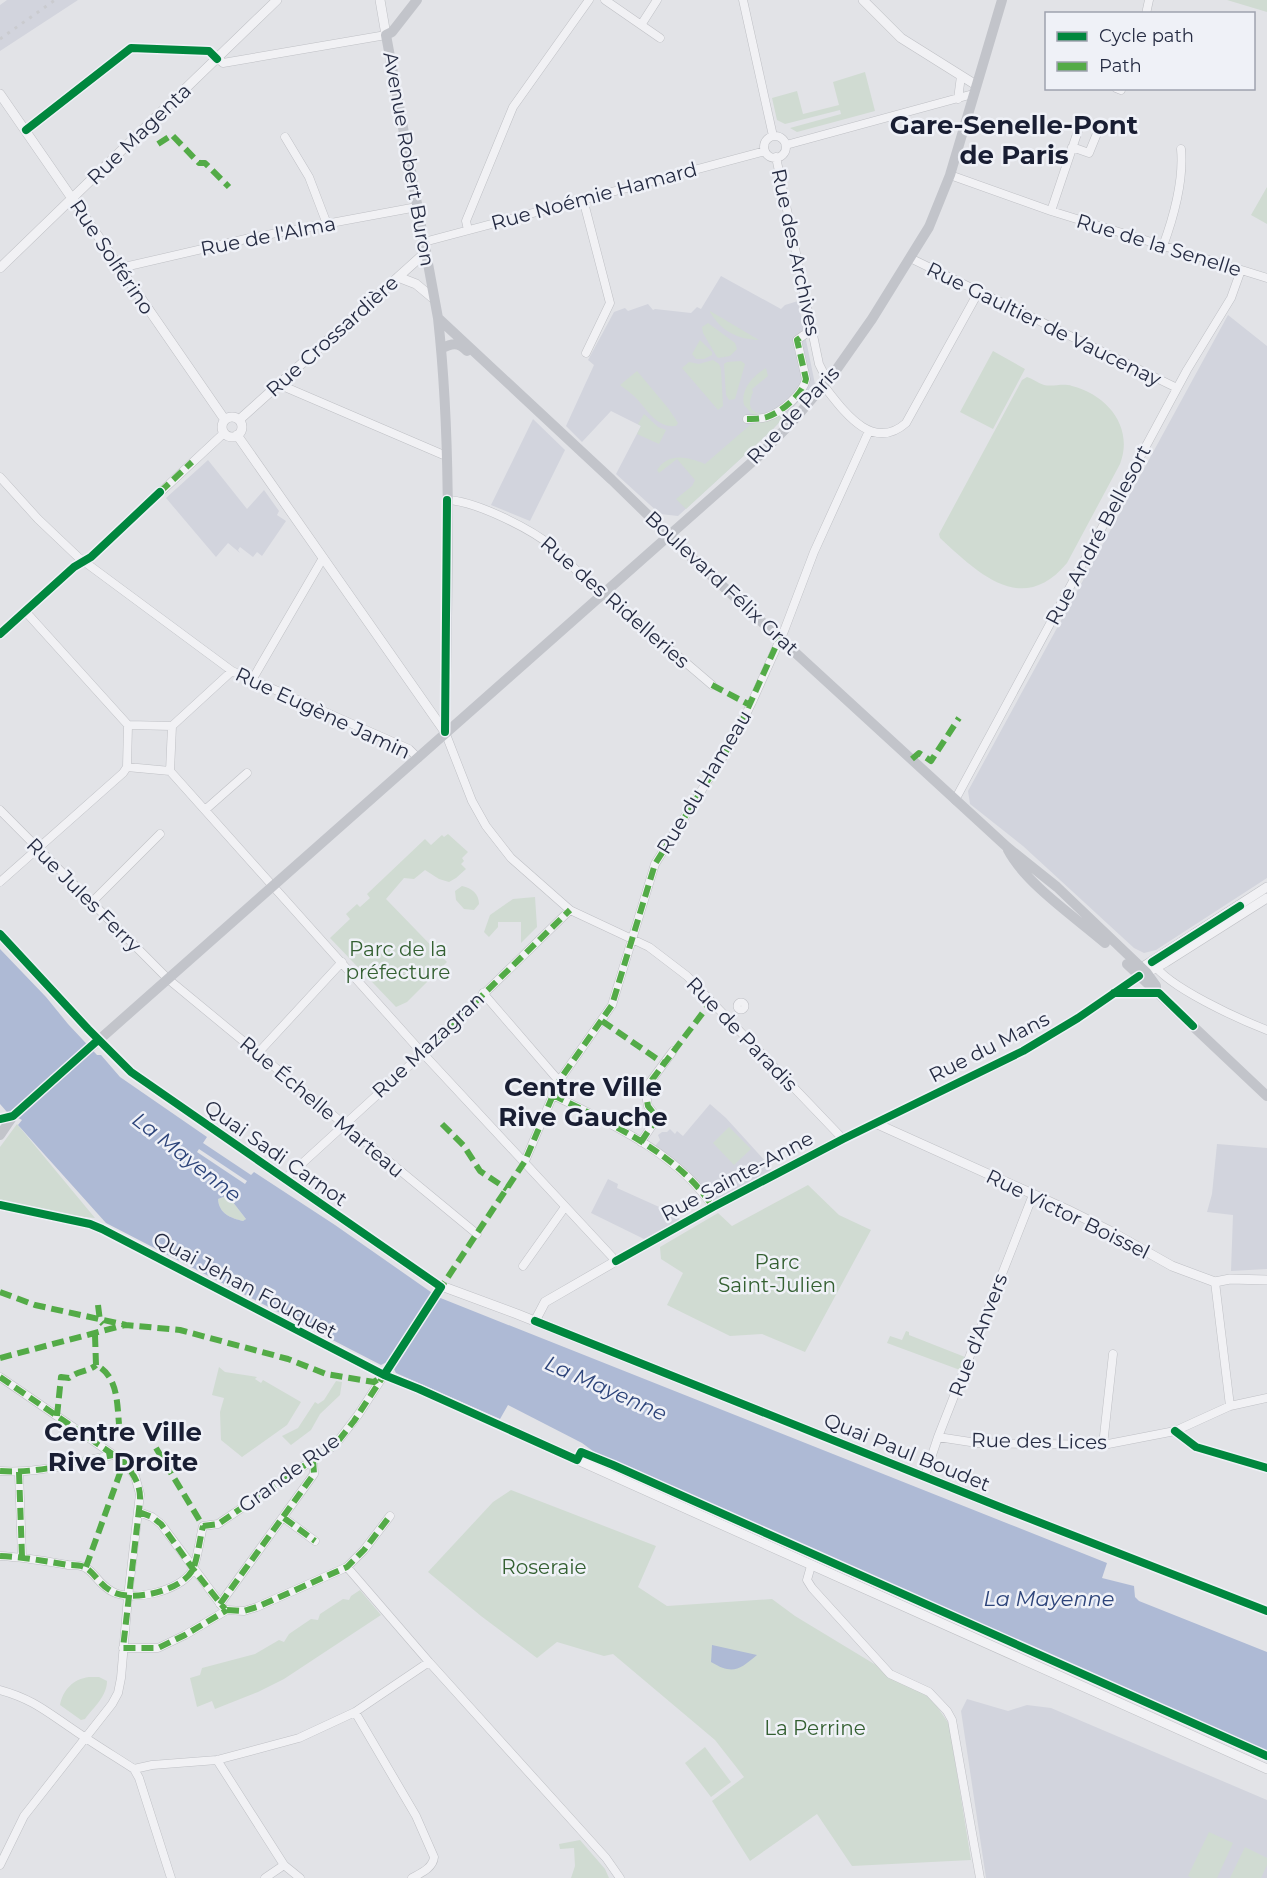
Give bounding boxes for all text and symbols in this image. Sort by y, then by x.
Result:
legend [1045,12,1255,90]
text: Cycle path [1099,25,1194,47]
street label: Avenue Robert Buron [378,50,440,268]
text: Path [1099,55,1142,77]
street label: Rue Magenta [82,78,196,190]
district label: Gare-Senelle-Pont de Paris [890,109,1138,171]
street label: Rue Noémie Hamard [488,157,700,235]
street label: Rue des Archives [767,166,825,338]
street label: Rue Solférino [65,195,159,319]
street label: Rue de la Senelle [1074,208,1244,282]
street label: Rue de l'Alma [198,211,338,261]
street label: Rue Gaultier de Vaucenay [923,257,1165,391]
street label: Rue Crossardière [261,270,403,402]
street label: Rue de Paris [742,361,845,469]
street label: Rue André Bellesort [1040,441,1156,629]
street label: Boulevard Félix Grat [640,506,804,660]
street label: Rue des Ridelleries [536,531,694,673]
street label: Rue Eugène Jamin [232,662,414,764]
street label: Rue du Hameau [652,706,756,858]
street label: Rue Jules Ferry [22,833,146,957]
park label: Parc de la préfecture [346,937,450,984]
street label: Rue de Paradis [681,972,803,1096]
street label: Rue Mazagran [367,987,489,1103]
street label: Rue du Mans [925,1006,1053,1088]
street label: Rue Échelle Marteau [235,1031,409,1183]
district label: Centre Ville Rive Gauche [498,1071,668,1133]
street label: Quai Sadi Carnot [200,1095,352,1211]
water label: La Mayenne [128,1107,246,1207]
street label: Rue Sainte-Anne [657,1126,817,1226]
street label: Rue Victor Boissel [982,1164,1154,1264]
street label: Quai Jehan Fouquet [149,1226,341,1344]
park label: Parc Saint-Julien [718,1250,836,1297]
street label: Rue d'Anvers [944,1270,1013,1400]
water label: La Mayenne [541,1350,671,1426]
street label: Quai Paul Boudet [820,1408,994,1496]
district label: Centre Ville Rive Droite [44,1416,202,1478]
street label: Grande Rue [234,1428,344,1518]
street label: Rue des Lices [971,1428,1107,1454]
park label: Roseraie [501,1555,587,1579]
water label: La Mayenne [984,1586,1114,1611]
park label: La Perrine [764,1716,866,1740]

